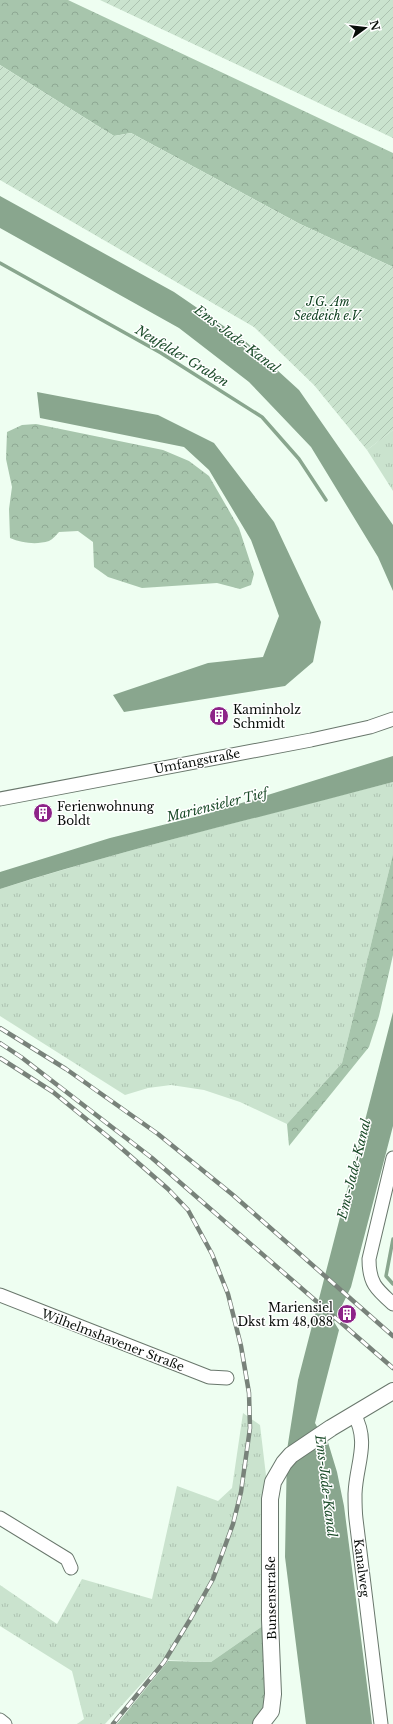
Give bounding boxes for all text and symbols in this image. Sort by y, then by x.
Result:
north arrow [345,8,385,48]
text: N [367,19,383,33]
park label: J.G. Am Seedeich e.V. [294,294,363,323]
water label: Ems-Jade-Kanal [190,301,284,377]
water label: Neufelder Graben [131,321,232,391]
place label: Kaminholz Schmidt [233,702,301,731]
building icon: Kaminholz Schmidt [208,705,230,727]
street label: Umfangstraße [153,745,241,777]
water label: Mariensieler Tief [164,783,273,826]
place label: Ferienwohnung Boldt [57,799,155,828]
building icon: Ferienwohnung Boldt [32,802,54,824]
water label: Ems-Jade-Kanal [333,1116,375,1222]
place label: Mariensiel Dkst km 48,088 [238,1300,333,1329]
building icon: Mariensiel Dkst km 48,088 [336,1303,358,1325]
street label: Wilhelmshavener Straße [39,1305,187,1374]
water label: Ems-Jade-Kanal [311,1433,341,1539]
street label: Kanalweg [351,1538,373,1599]
street label: Bunsenstraße [263,1556,279,1640]

